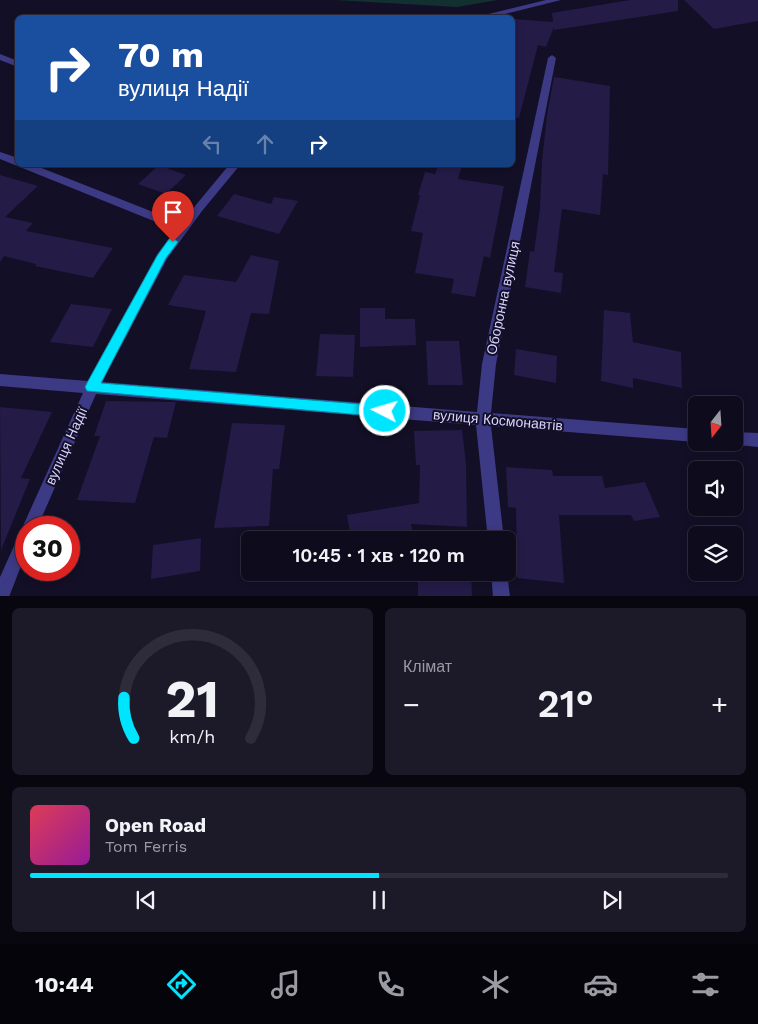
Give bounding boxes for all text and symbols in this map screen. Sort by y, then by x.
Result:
text: 70 m [118,34,204,76]
icon: right [35,35,100,100]
text: вулиця Надії [118,76,249,101]
icon: left [198,130,226,158]
icon: ahead [251,130,279,158]
icon: right [304,130,332,158]
pin [152,191,194,242]
icon: arrive [159,198,187,226]
street label: Оборонна вулиця [483,240,523,356]
position arrow [358,384,410,436]
north arrow [688,396,742,451]
map controls [688,396,743,581]
street label: вулиця Надії [42,405,90,487]
street label: вулиця Космонавтів [432,406,564,434]
button: sound [688,461,743,516]
speed limit sign: 30 [15,516,80,581]
button: layers [688,526,743,581]
text: 10:45 · 1 хв · 120 m [292,544,465,567]
text: Клімат [403,657,452,676]
text: 21 [166,669,219,730]
text: 21° [537,682,594,726]
text: − [403,688,420,721]
text: + [711,688,728,721]
text: km/h [169,726,216,747]
text: Open Road [105,814,206,837]
text: Tom Ferris [105,837,187,856]
icon: previous [132,886,160,914]
icon: pause [365,886,393,914]
icon: next [598,886,626,914]
icon: directions [164,967,199,1002]
icon: music [268,967,303,1002]
icon: phone [373,967,408,1002]
icon: climate [478,967,513,1002]
icon: car [583,967,618,1002]
icon: filters [688,967,723,1002]
text: 10:44 [35,972,94,997]

